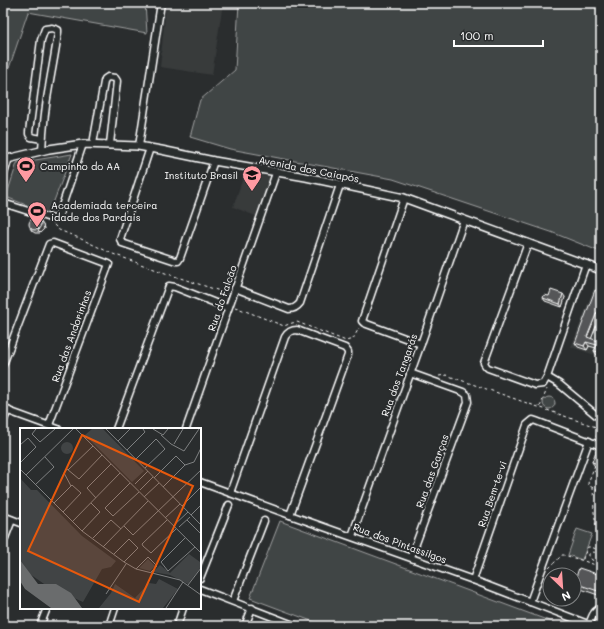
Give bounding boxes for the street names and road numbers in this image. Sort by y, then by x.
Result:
street label: Avenida dos Caiapós [258,152,360,186]
street label: Rua do Falcão [204,263,240,333]
street label: Rua das Andorinhas [48,288,94,384]
street label: Rua dos Tangarás [378,332,421,418]
street label: Rua das Garças [412,432,452,510]
street label: Rua Bem-te-vi [474,459,510,529]
street label: Rua dos Pintassilgos [351,520,449,567]

